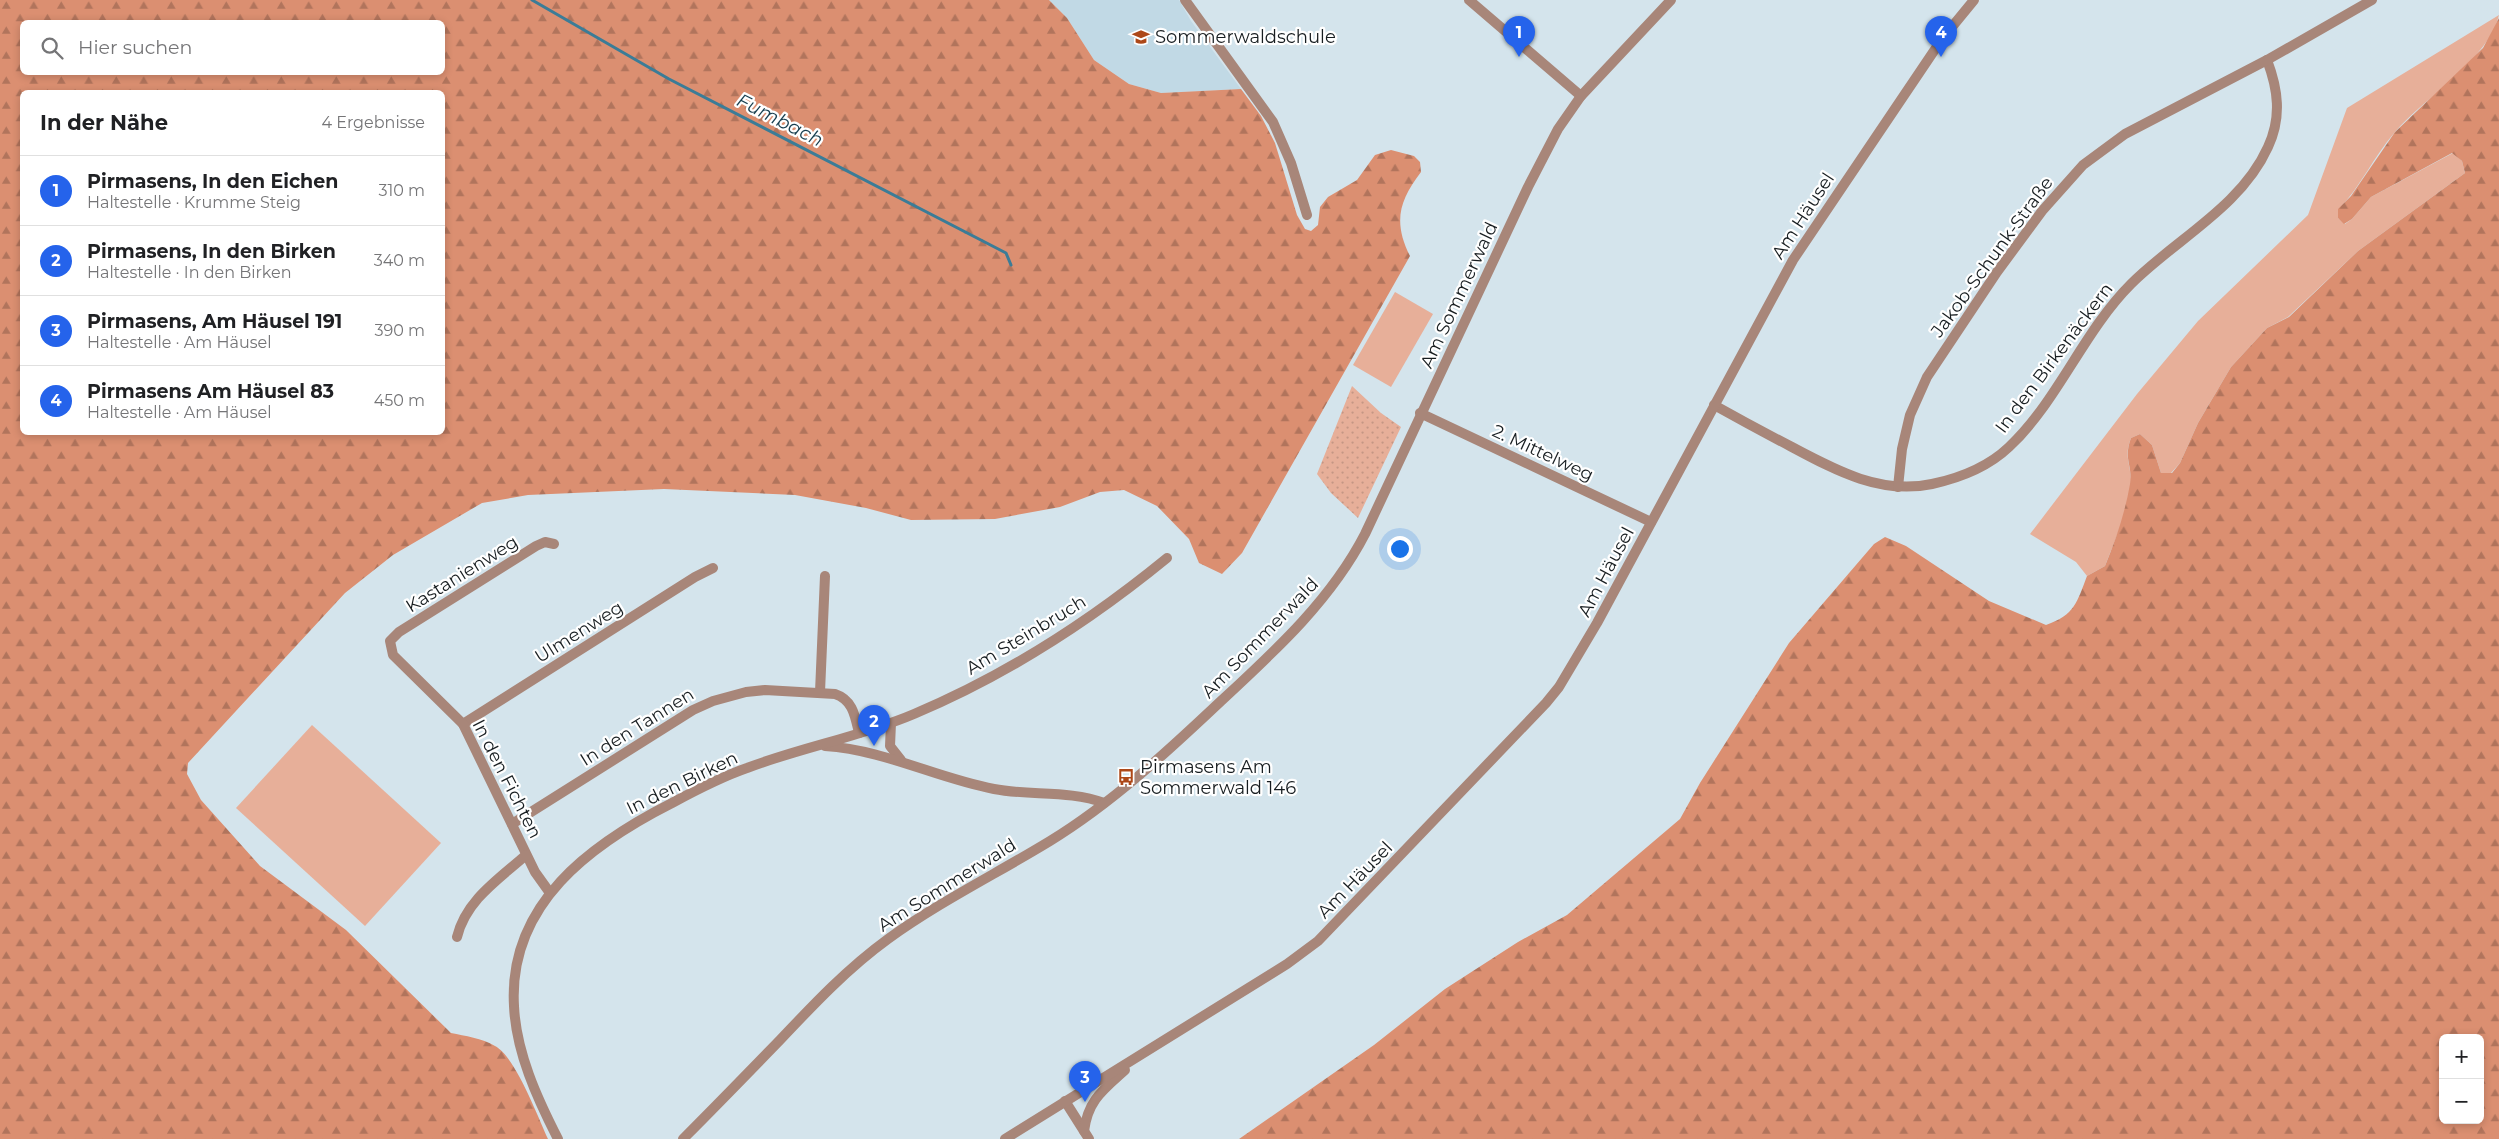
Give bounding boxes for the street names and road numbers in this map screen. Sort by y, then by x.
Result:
street label: Am Häusel [1767,169,1839,263]
street label: Jakob-Schunk-Straße [1926,172,2058,342]
street label: Am Sommerwald [1415,218,1503,372]
street label: In den Birkenäckern [1990,279,2118,437]
street label: 2. Mittelweg [1489,420,1597,486]
street label: Am Häusel [1573,523,1639,621]
street label: Kastanienweg [402,531,522,617]
street label: Am Sommerwald [1197,573,1323,703]
street label: Am Steinbruch [962,590,1090,680]
street label: Ulmenweg [531,596,627,668]
street label: In den Tannen [576,683,698,771]
street label: In den Fichten [468,716,546,842]
street label: In den Birken [623,747,741,819]
street label: Am Sommerwald [874,834,1020,936]
street label: Am Häusel [1313,837,1397,923]

